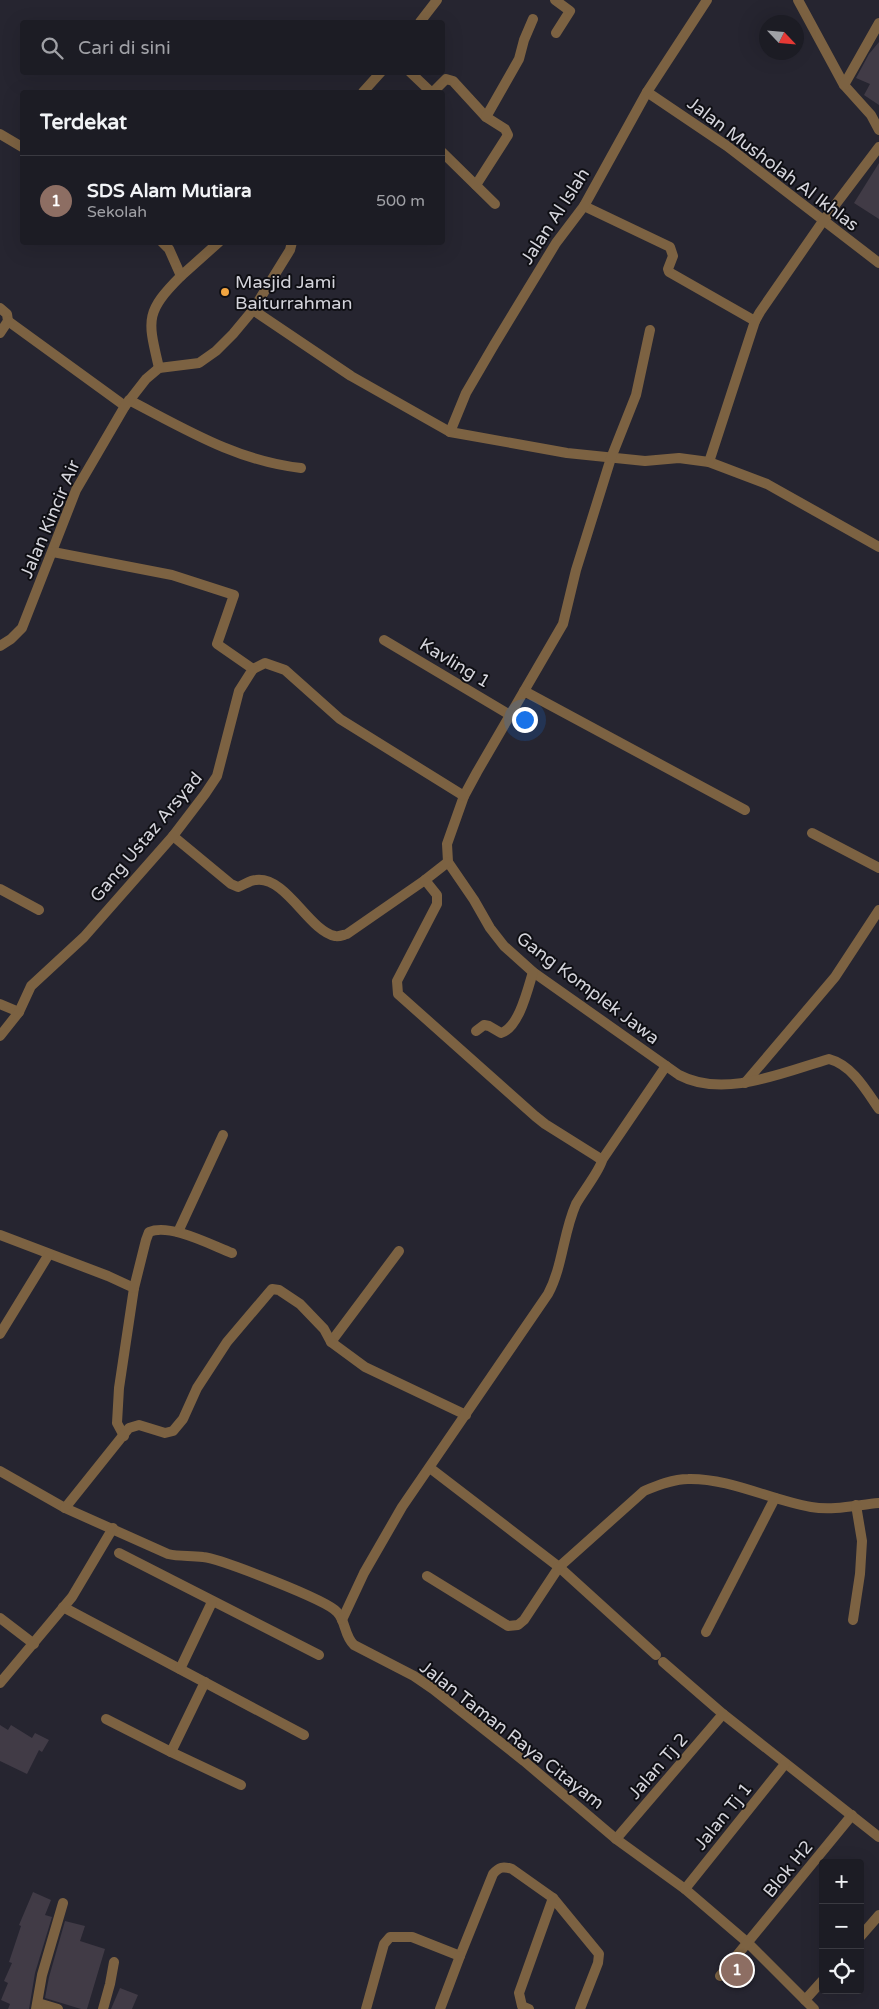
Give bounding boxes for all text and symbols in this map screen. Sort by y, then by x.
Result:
north arrow [759,15,804,60]
search box [20,20,445,75]
icon: search [38,34,66,62]
text: Cari di sini [78,37,171,59]
street label: Jalan Musholah Al Ikhlas [683,92,863,236]
text: Terdekat [40,110,127,135]
street label: Jalan Al Islah [516,164,594,268]
text: SDS Alam Mutiara [87,180,252,202]
text: 1 [51,191,61,211]
text: 500 m [376,191,425,211]
text: Sekolah [87,202,147,222]
place label: Masjid Jami Baiturrahman [235,271,352,314]
marker: Masjid Jami Baiturrahman [219,286,231,298]
street label: Jalan Kincir Air [15,456,85,582]
street label: Kavling 1 [416,633,494,693]
your location [512,707,538,733]
street label: Gang Ustaz Arsyad [85,767,207,907]
street label: Gang Komplek Jawa [512,927,664,1049]
street label: Jalan Taman Raya Citayam [415,1656,609,1814]
street label: Jalan Tj 2 [623,1729,693,1803]
street label: Jalan Tj 1 [689,1778,757,1854]
street label: Blok H2 [758,1836,818,1902]
map controls [819,1859,864,1994]
button: + [819,1859,864,1904]
button: − [819,1904,864,1949]
button: locate [819,1949,864,1994]
pin: 1 [721,1951,753,1989]

